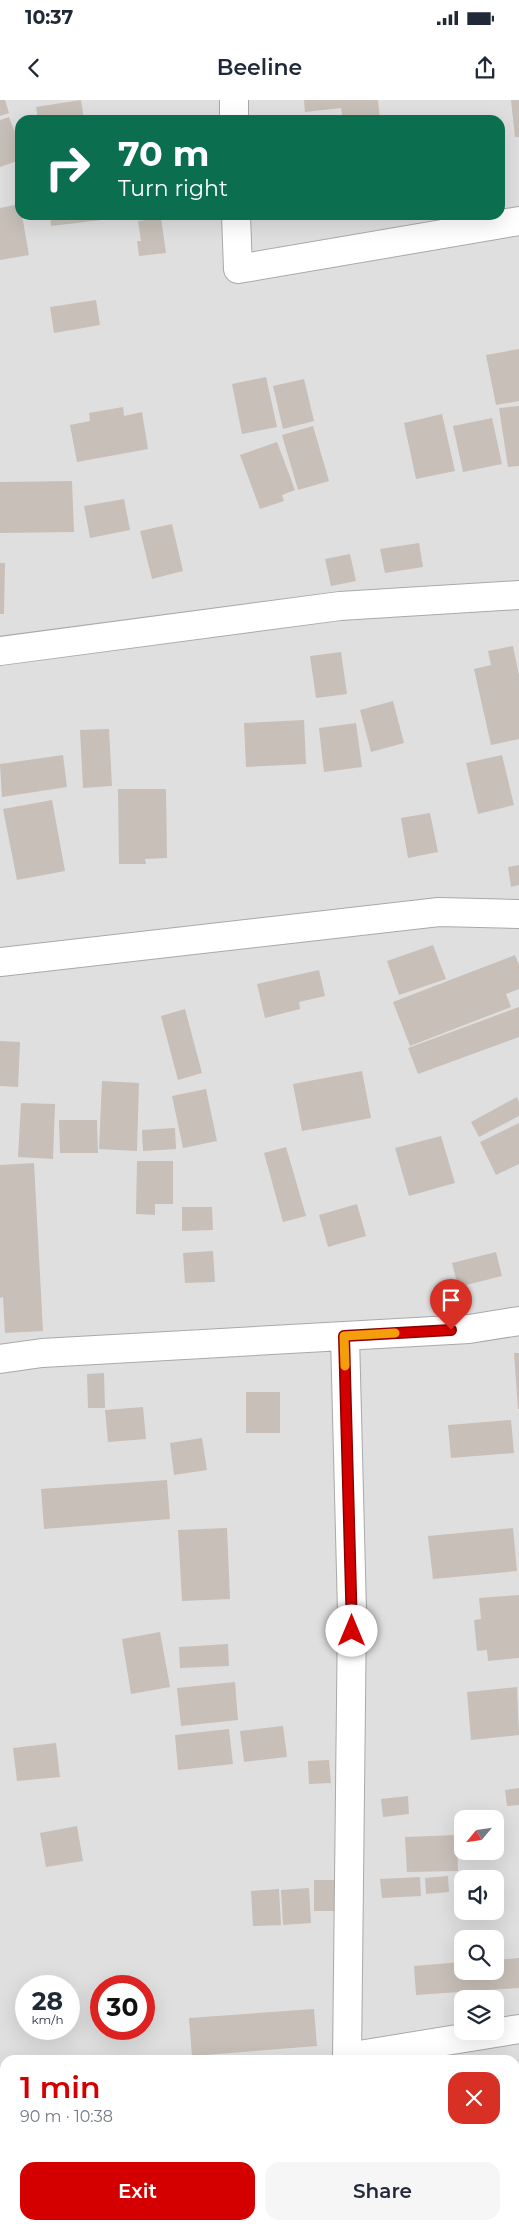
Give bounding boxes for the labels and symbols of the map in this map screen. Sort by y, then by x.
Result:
pin [430,1279,472,1330]
position arrow [325,1604,377,1656]
north arrow [454,1810,504,1860]
speed limit sign: 30 [90,1975,155,2040]

